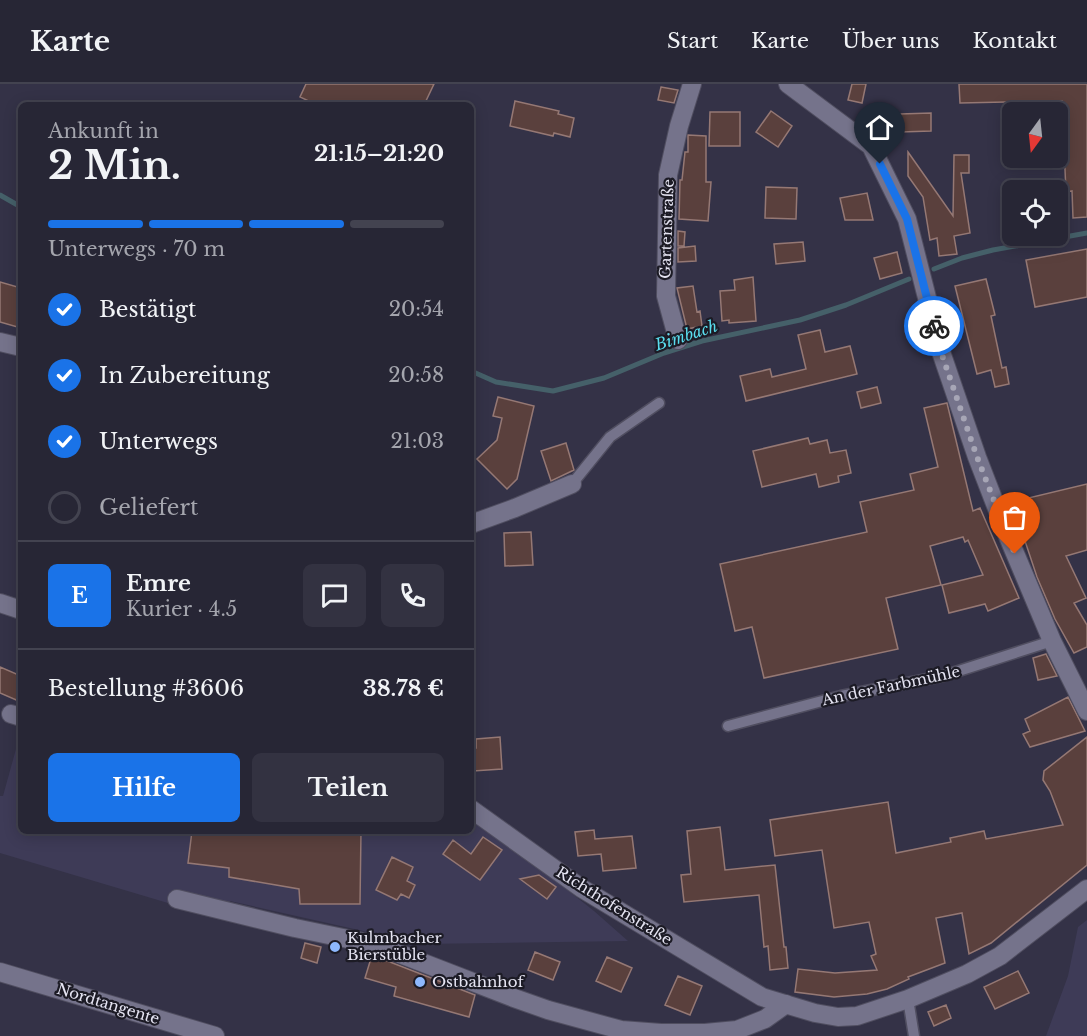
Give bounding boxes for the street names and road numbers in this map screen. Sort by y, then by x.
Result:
street label: Gartenstraße [655,179,678,279]
street label: An der Farbmühle [819,662,962,710]
street label: Richthofenstraße [553,862,676,949]
street label: Nordtangente [54,979,162,1028]

